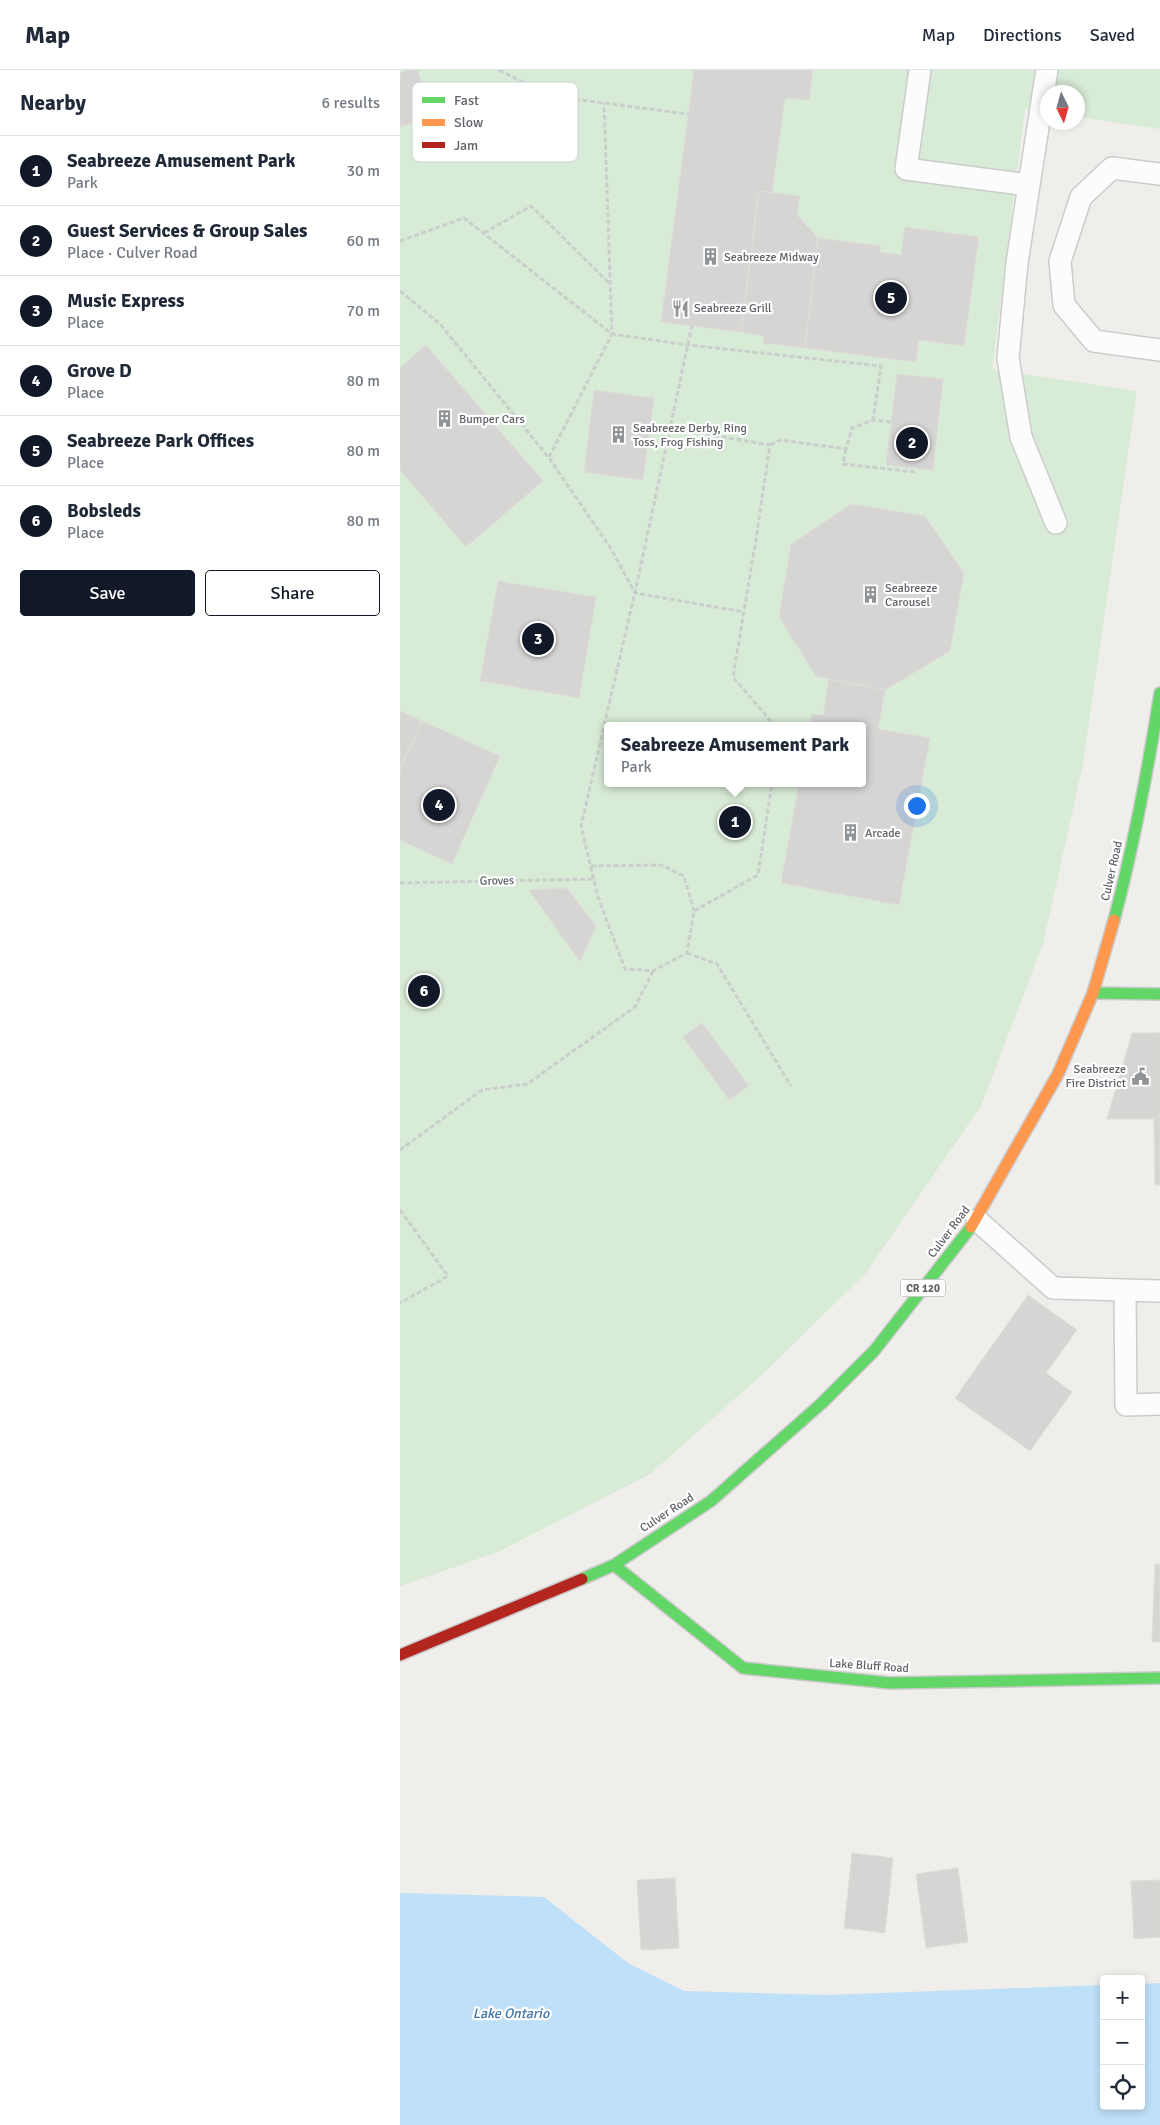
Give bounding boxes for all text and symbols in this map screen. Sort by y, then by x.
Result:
text: Map [25,20,70,50]
text: Map [922,24,955,46]
text: Directions [983,24,1062,46]
text: Saved [1090,24,1135,46]
legend [412,82,578,162]
north arrow [1040,85,1085,130]
text: Nearby [20,90,86,116]
text: Fast [454,92,479,109]
text: 6 results [321,93,380,113]
text: Slow [454,114,483,131]
text: Jam [454,137,478,154]
text: Seabreeze Amusement Park [67,149,295,173]
text: 1 [32,161,40,181]
text: 30 m [346,161,380,181]
text: Park [67,173,98,193]
text: Guest Services & Group Sales [67,219,308,243]
text: 2 [32,231,40,251]
text: 60 m [346,231,380,251]
text: Place · Culver Road [67,243,198,263]
building icon: Seabreeze Midway [700,247,720,267]
place label: Seabreeze Midway [724,250,819,265]
pin: 5 [875,279,907,317]
text: Music Express [67,289,184,313]
restaurant icon: Seabreeze Grill [670,298,690,318]
text: 3 [32,301,40,321]
text: 70 m [346,301,380,321]
place label: Seabreeze Grill [694,301,772,316]
text: Place [67,313,104,333]
text: Grove D [67,359,132,383]
text: 4 [32,371,40,391]
text: 80 m [346,371,380,391]
text: Place [67,383,104,403]
building icon: Bumper Cars [435,409,455,429]
place label: Bumper Cars [459,412,525,427]
place label: Seabreeze Derby, Ring Toss, Frog Fishing [633,421,747,450]
pin: 2 [896,424,928,462]
building icon: Seabreeze Derby, Ring Toss, Frog Fishing [609,425,629,445]
text: Seabreeze Park Offices [67,429,254,453]
text: 5 [32,441,40,461]
text: 80 m [346,441,380,461]
text: Place [67,453,104,473]
text: Bobsleds [67,499,141,523]
text: 6 [32,511,40,531]
text: 80 m [346,511,380,531]
text: Place [67,523,104,543]
button: Save [20,570,195,616]
button: Share [205,570,380,616]
place label: Seabreeze Carousel [885,581,937,610]
building icon: Seabreeze Carousel [861,585,881,605]
pin: 3 [522,620,554,658]
popup [604,722,866,787]
text: Seabreeze Amusement Park [621,733,849,757]
text: Park [621,757,652,777]
pin: 4 [423,786,455,824]
your location [904,793,930,819]
pin: 1 [719,803,751,841]
building icon: Arcade [841,823,861,843]
place label: Arcade [865,826,901,841]
street label: Culver Road [1098,839,1126,903]
street label: Groves [480,873,514,889]
pin: 6 [408,972,440,1010]
place label: Seabreeze Fire District [1065,1062,1126,1091]
public building icon: Seabreeze Fire District [1130,1066,1150,1086]
street label: Culver Road [925,1203,973,1261]
road number: CR 120 [900,1280,946,1296]
street label: Culver Road [637,1490,697,1536]
street label: Lake Bluff Road [829,1656,909,1676]
map controls [1100,1975,1145,2110]
button: + [1100,1975,1145,2020]
water label: Lake Ontario [473,2005,550,2022]
button: − [1100,2020,1145,2065]
button: locate [1100,2065,1145,2110]

